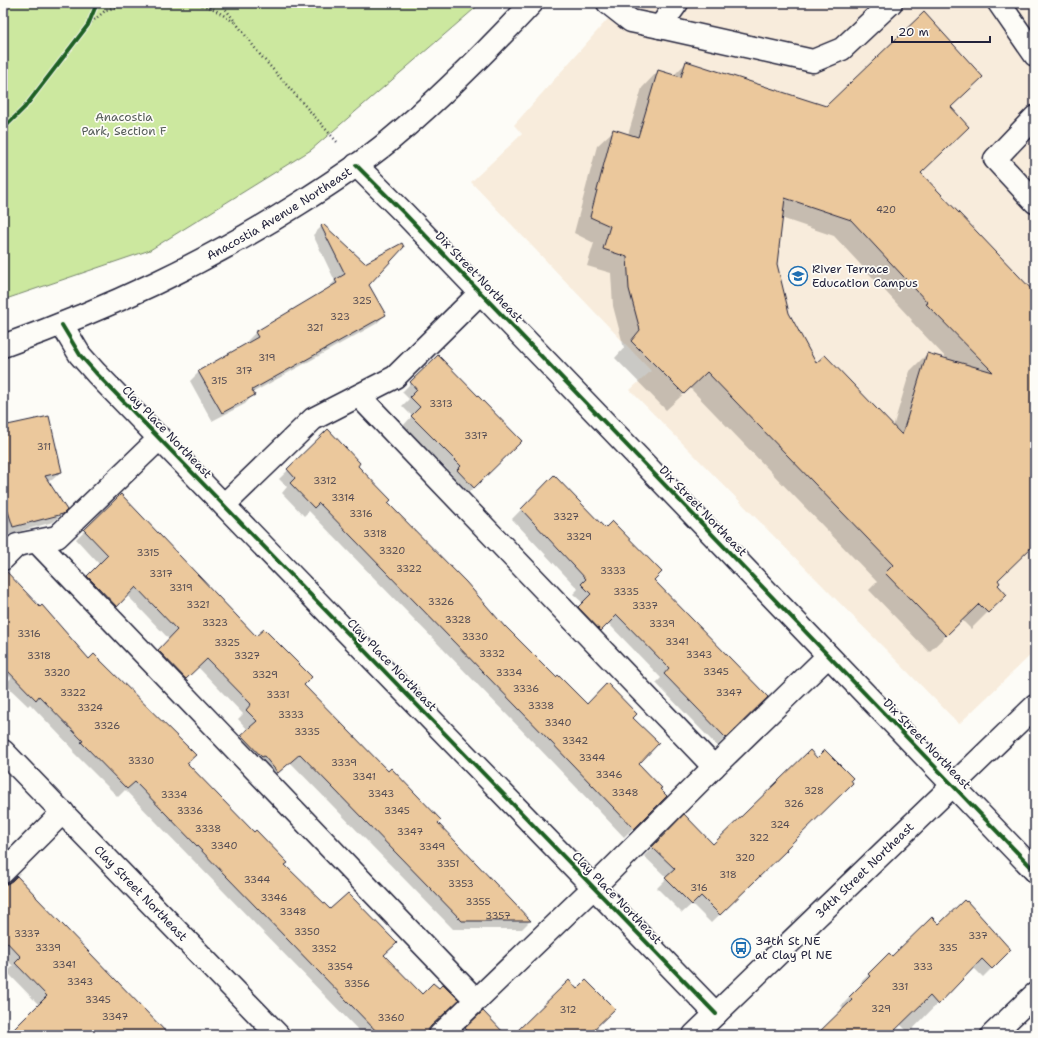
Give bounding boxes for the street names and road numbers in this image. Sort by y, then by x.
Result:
street label: Anacostia Avenue Northeast [204,163,355,264]
street label: Dix Street Northeast [432,228,526,326]
street label: Clay Place Northeast [119,382,215,482]
street label: Dix Street Northeast [656,462,750,560]
street label: Clay Place Northeast [344,615,440,715]
street label: Dix Street Northeast [880,695,974,793]
street label: 34th Street Northeast [812,819,917,922]
street label: Clay Street Northeast [91,842,191,945]
street label: Clay Place Northeast [569,848,665,948]

